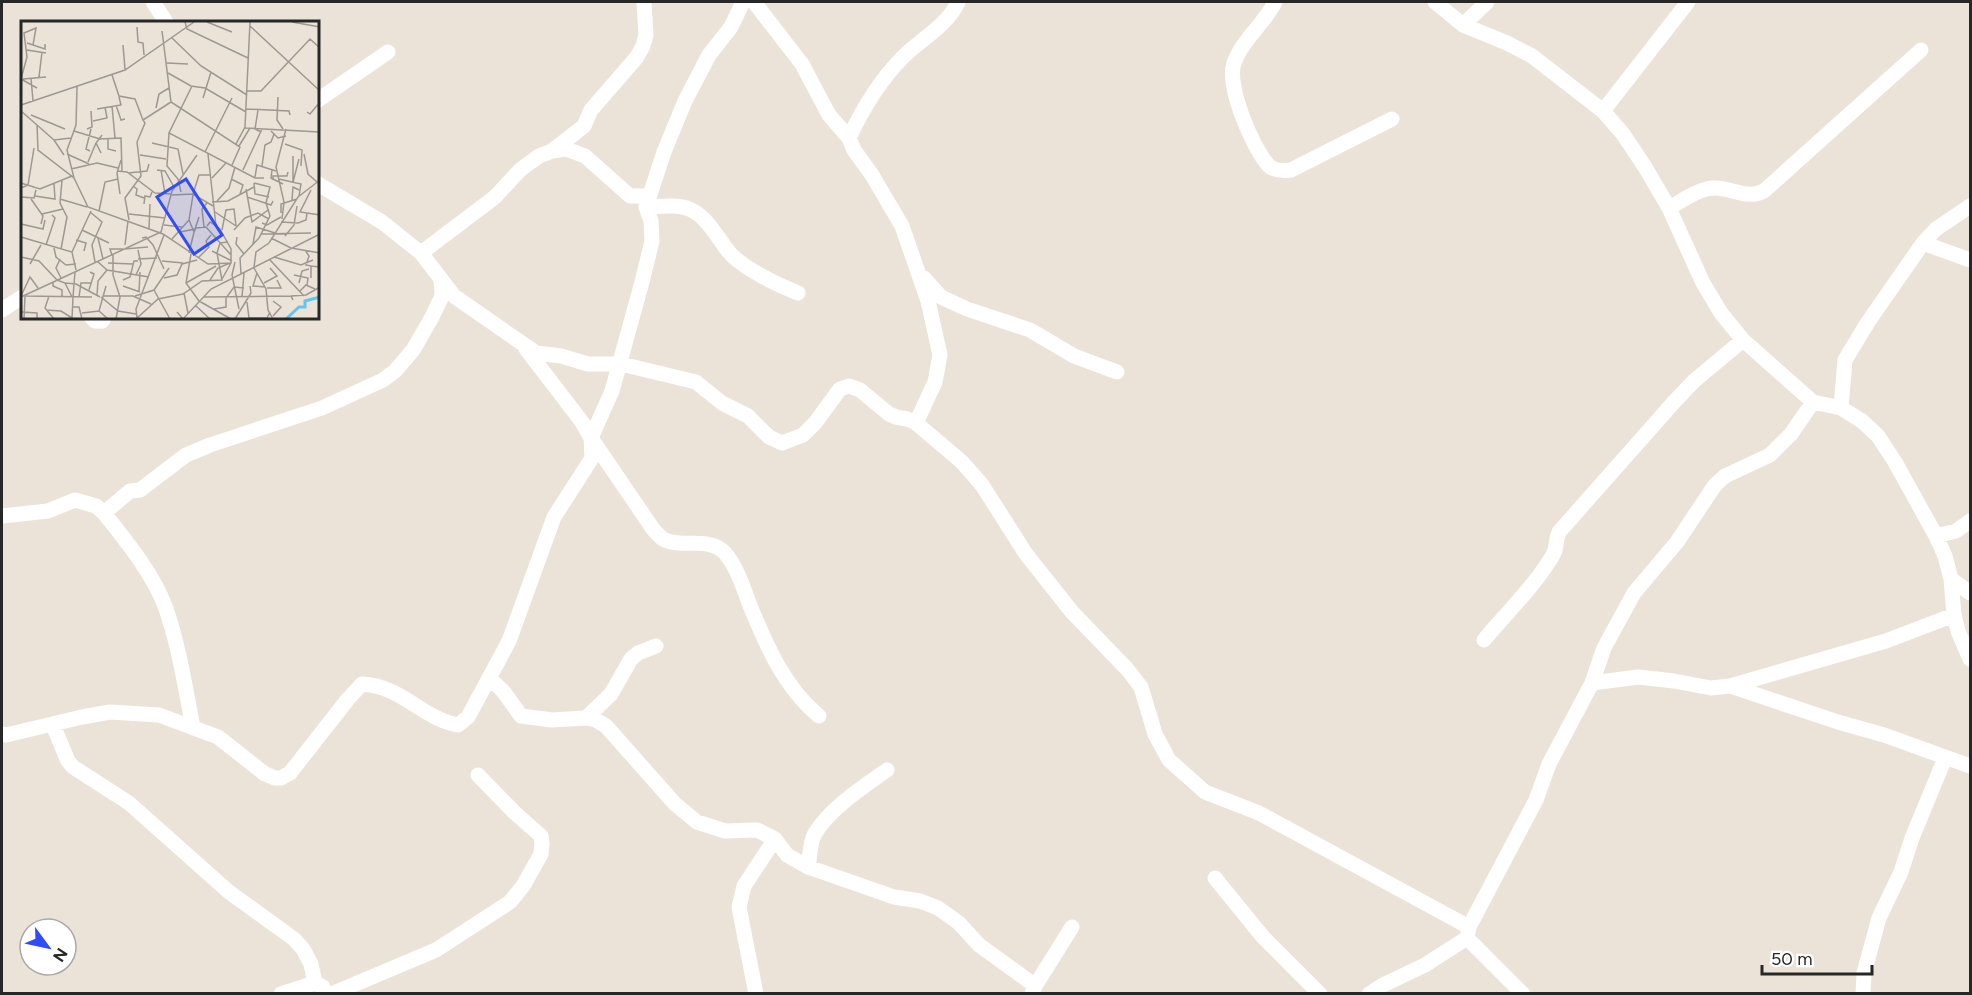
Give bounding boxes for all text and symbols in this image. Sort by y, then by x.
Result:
inset map [21,21,320,320]
north arrow [18,917,78,977]
scale bar [1762,938,1872,976]
text: N [49,945,71,965]
text: 50 m [1771,948,1813,970]

